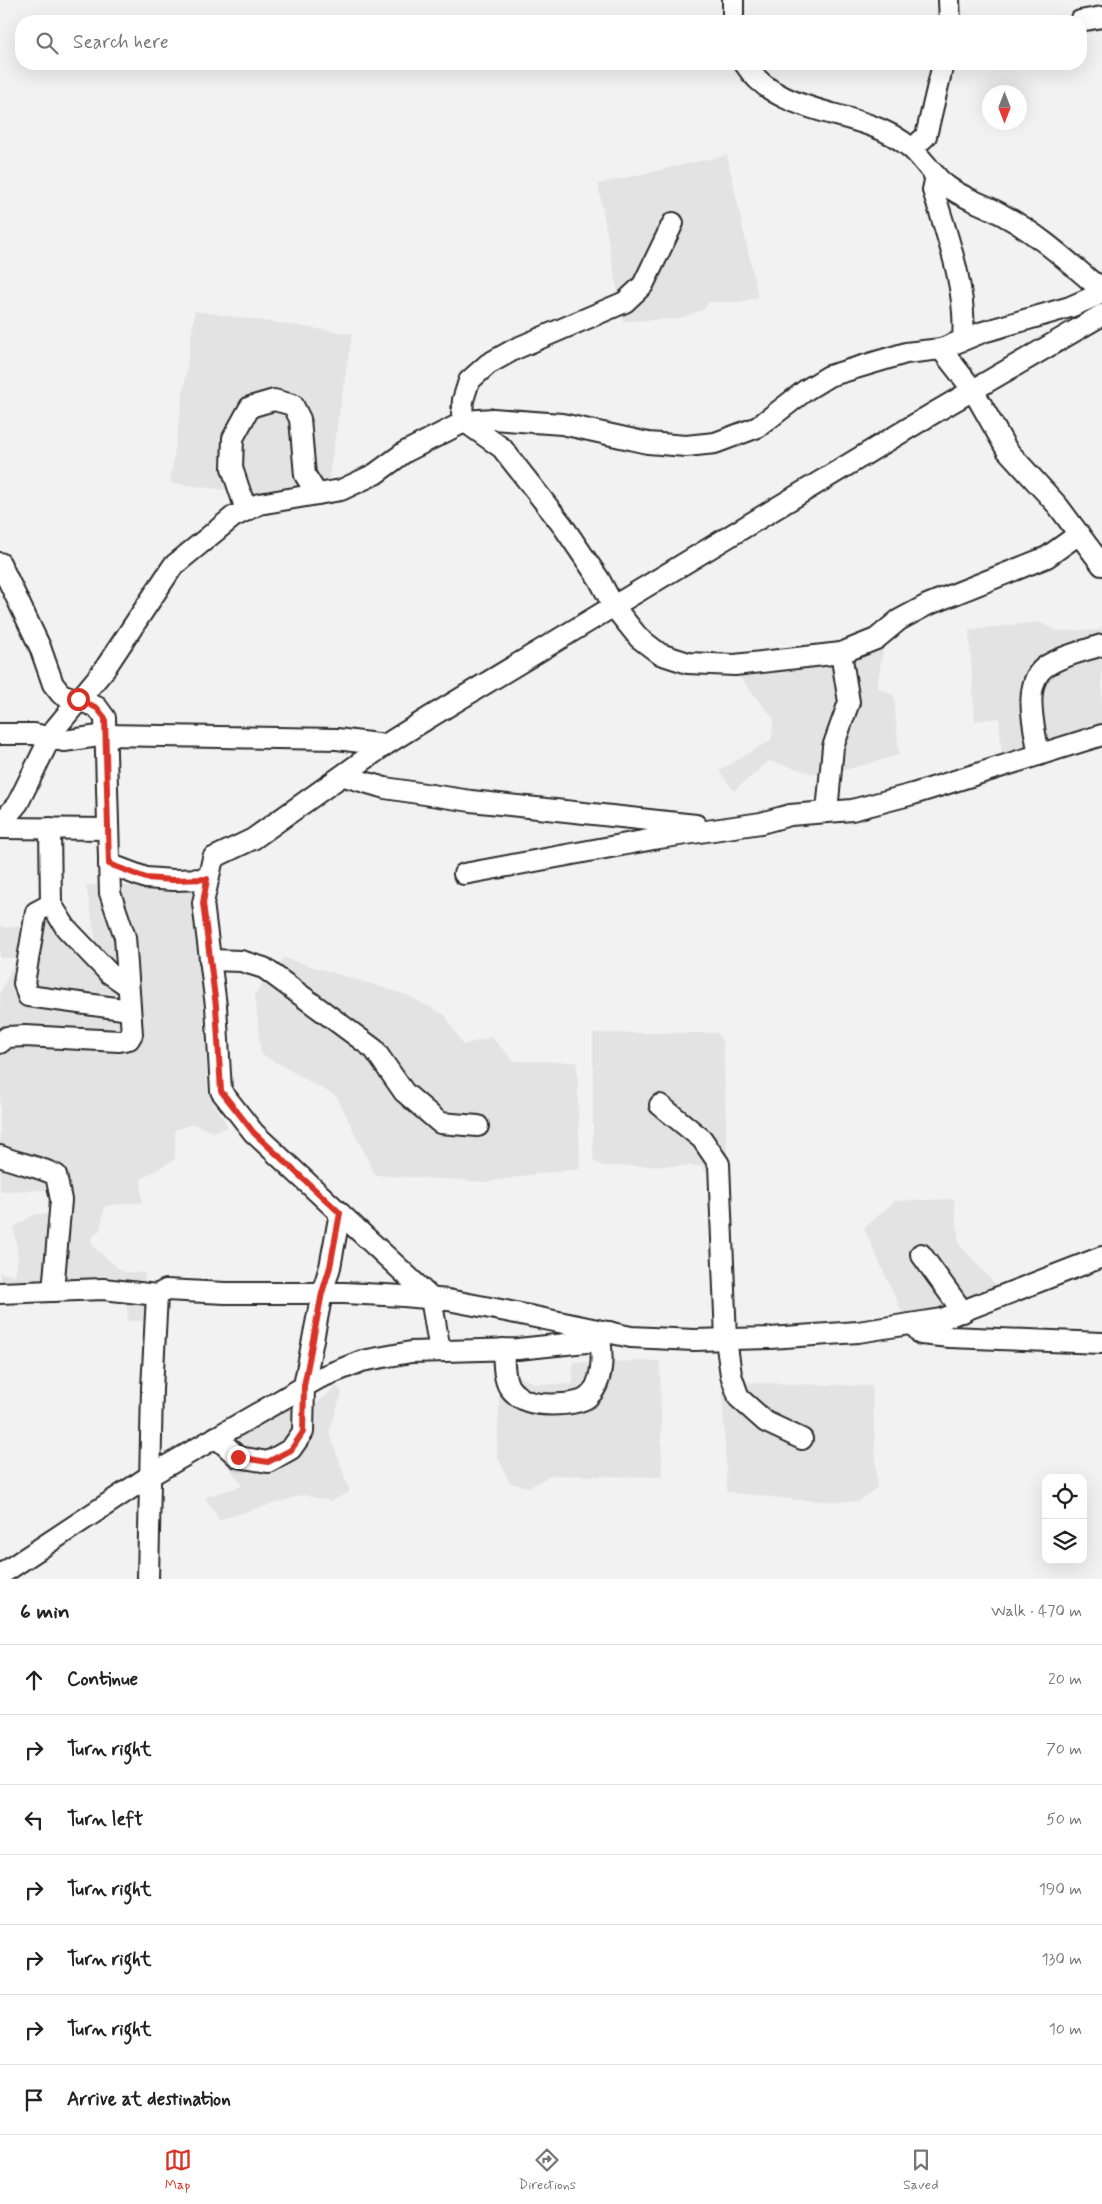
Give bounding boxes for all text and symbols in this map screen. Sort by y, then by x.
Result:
search box [15,15,1087,70]
icon: search [33,29,61,57]
text: Search here [73,30,169,55]
north arrow [982,85,1027,130]
route start [67,688,90,711]
route end [227,1446,250,1469]
map controls [1042,1474,1087,1564]
button: locate [1042,1474,1087,1519]
button: layers [1042,1519,1087,1564]
text: 6 min [20,1598,70,1626]
text: Walk · 470 m [991,1601,1082,1622]
icon: ahead [20,1666,48,1694]
text: Continue [67,1667,138,1692]
text: 20 m [1048,1669,1082,1690]
icon: right [20,1736,48,1764]
text: Turn right [67,1737,151,1762]
text: 70 m [1046,1739,1082,1760]
icon: left [20,1806,48,1834]
text: Turn left [67,1807,143,1832]
text: 50 m [1046,1809,1082,1830]
icon: right [20,1876,48,1904]
text: Turn right [67,1877,151,1902]
text: 190 m [1039,1879,1082,1900]
icon: right [20,1946,48,1974]
text: Turn right [67,1947,151,1972]
text: 130 m [1041,1949,1082,1970]
icon: right [20,2016,48,2044]
text: Turn right [67,2017,151,2042]
text: 10 m [1049,2019,1082,2040]
icon: arrive [20,2086,48,2114]
text: Arrive at destination [67,2087,231,2112]
tab: Map [164,2146,192,2194]
tab: Directions [519,2146,576,2194]
tab: Saved [903,2146,938,2194]

